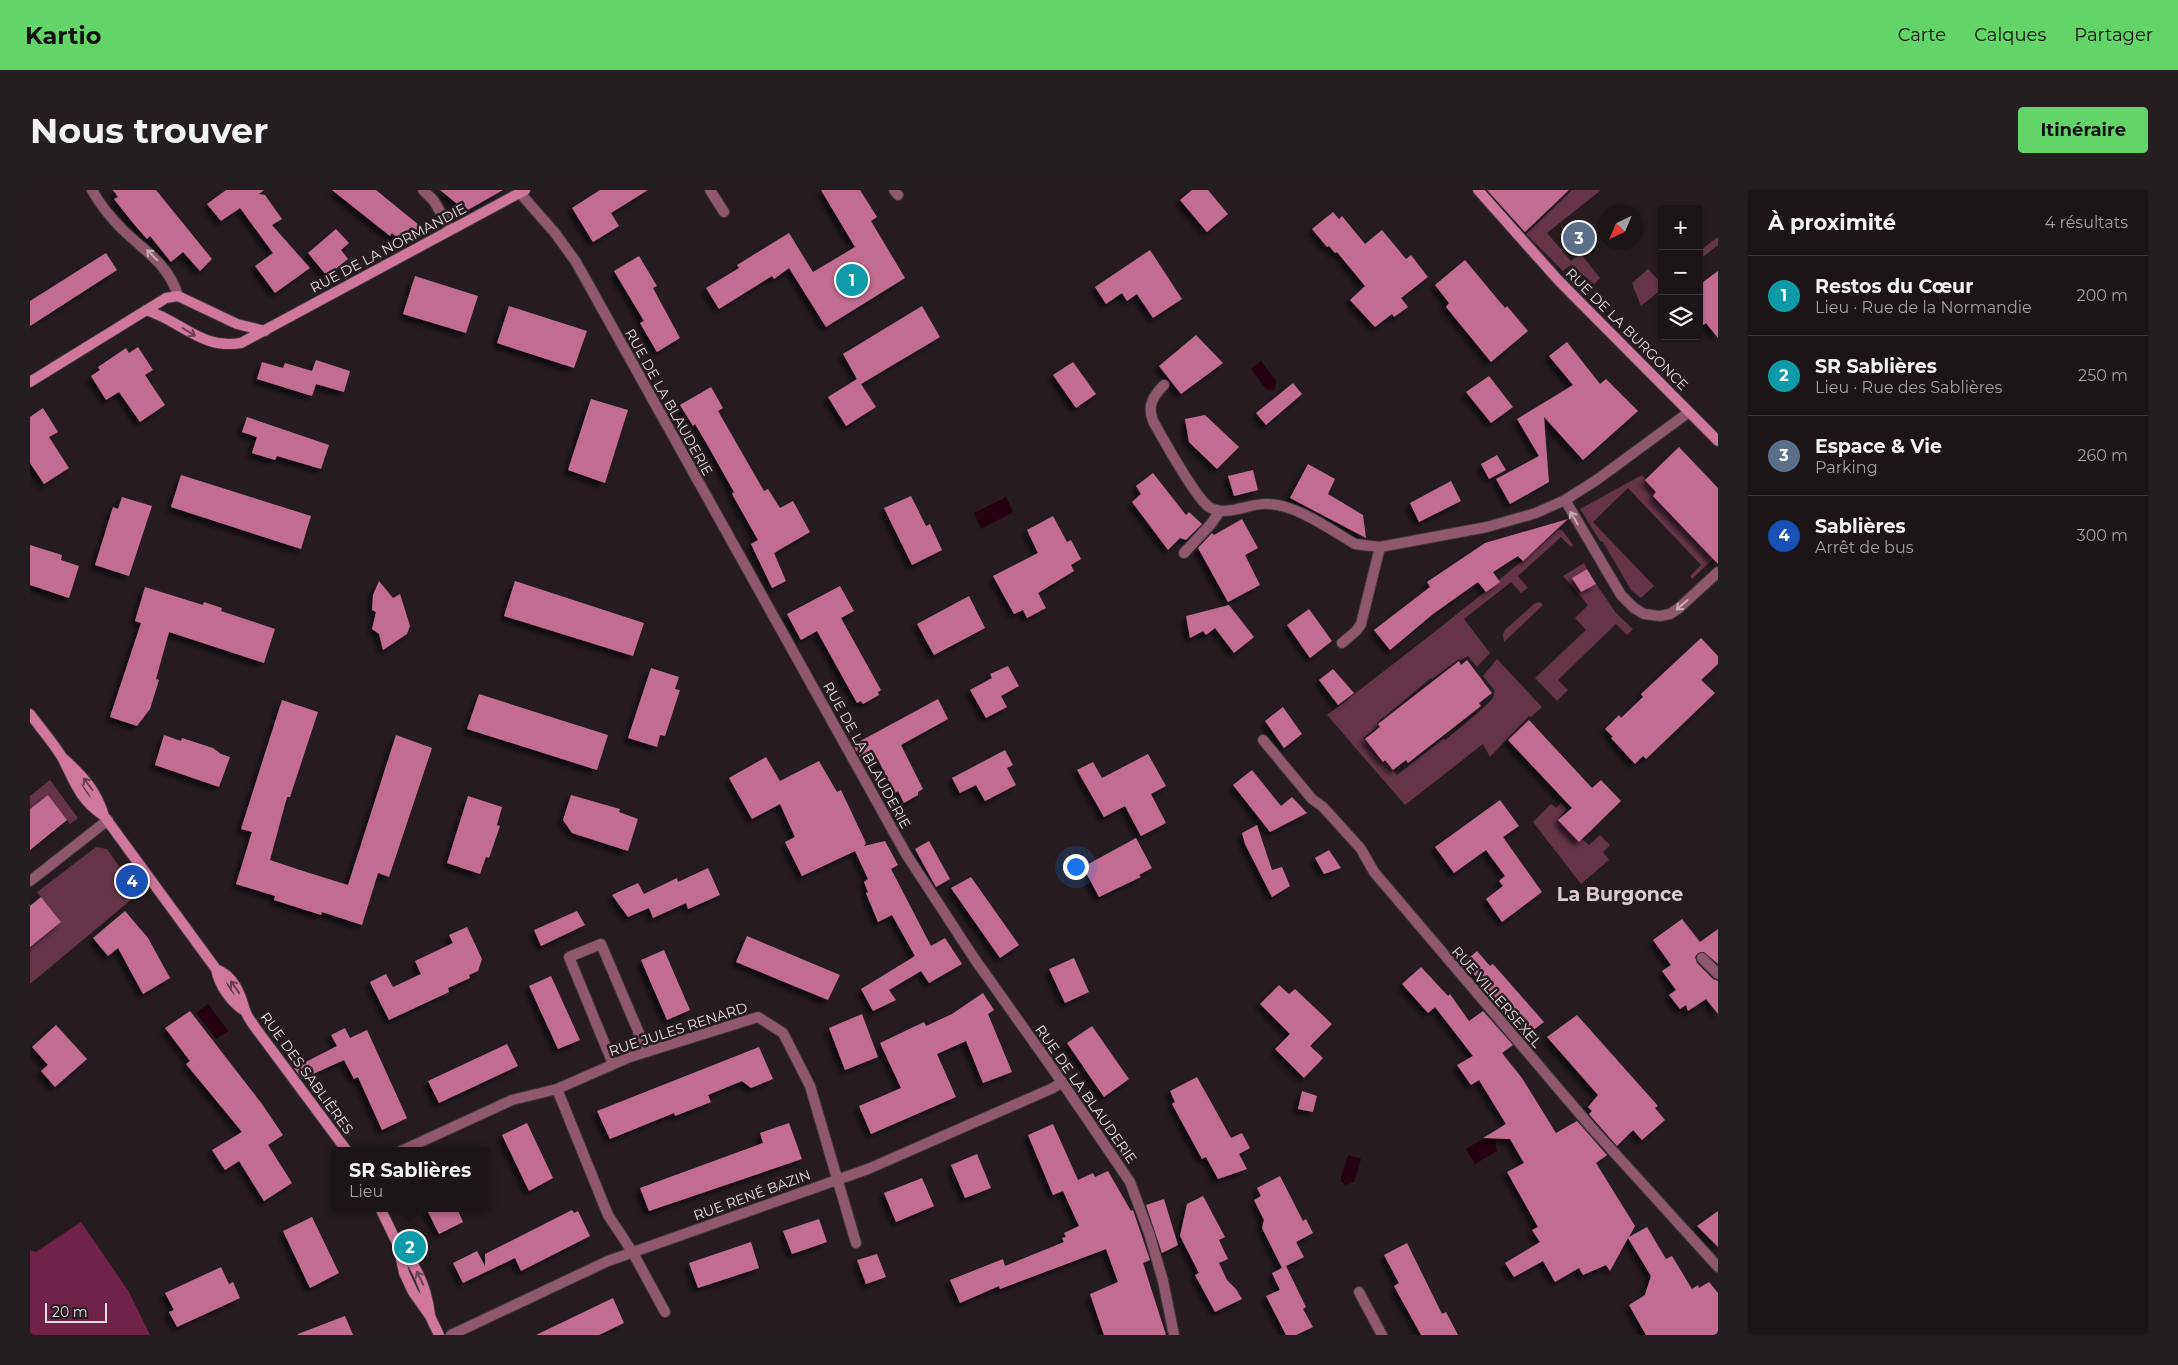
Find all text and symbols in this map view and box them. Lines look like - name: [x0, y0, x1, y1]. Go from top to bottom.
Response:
- text: Kartio: [25, 21, 101, 50]
- text: Carte: [1898, 24, 1946, 46]
- text: Calques: [1974, 24, 2046, 46]
- text: Partager: [2074, 24, 2153, 46]
- button: Itinéraire: [2018, 107, 2148, 153]
- text: Nous trouver: [30, 109, 268, 152]
- street label: RUE DE LA NORMANDIE: [307, 199, 469, 297]
- north arrow: [1598, 205, 1643, 250]
- map controls: [1658, 205, 1703, 340]
- button: +: [1658, 205, 1703, 250]
- text: À proximité: [1768, 210, 1896, 235]
- text: 4 résultats: [2045, 213, 2128, 232]
- pin: 3: [1563, 219, 1595, 257]
- one-way arrow: [146, 249, 158, 262]
- button: −: [1658, 250, 1703, 295]
- pin: 1: [836, 261, 868, 299]
- street label: RUE DE LA BURGONCE: [1562, 264, 1692, 394]
- text: Restos du Cœur: [1815, 275, 1973, 298]
- text: 1: [1781, 286, 1787, 305]
- text: 200 m: [2077, 286, 2128, 305]
- button: layers: [1658, 295, 1703, 340]
- text: Lieu · Rue de la Normandie: [1815, 298, 2032, 317]
- street label: RUE DE LA BLAUDERIE: [621, 325, 717, 479]
- one-way arrow: [182, 327, 196, 337]
- text: SR Sablières: [1815, 355, 1937, 378]
- text: 2: [1779, 366, 1789, 385]
- text: 250 m: [2078, 366, 2128, 385]
- text: Lieu · Rue des Sablières: [1815, 378, 2002, 397]
- text: Espace & Vie: [1815, 435, 1942, 458]
- text: 3: [1779, 446, 1789, 465]
- text: 260 m: [2077, 446, 2128, 465]
- text: Parking: [1815, 458, 1878, 477]
- one-way arrow: [1569, 511, 1579, 525]
- text: Sablières: [1815, 515, 1906, 538]
- text: 4: [1778, 526, 1790, 545]
- text: 300 m: [2077, 526, 2128, 545]
- text: Arrêt de bus: [1815, 538, 1913, 557]
- one-way arrow: [1676, 599, 1689, 610]
- street label: RUE DE LA BLAUDERIE: [819, 678, 915, 832]
- one-way arrow: [83, 777, 93, 791]
- your location: [1063, 854, 1089, 880]
- pin: 4: [116, 862, 148, 900]
- district label: La Burgonce: [1557, 883, 1683, 906]
- street label: RUE VILLERSEXEL: [1448, 943, 1546, 1052]
- one-way arrow: [230, 980, 240, 994]
- street label: RUE JULES RENARD: [606, 998, 750, 1060]
- street label: RUE DES SABLIÈRES: [257, 1008, 357, 1138]
- street label: RUE DE LA BLAUDERIE: [1031, 1021, 1141, 1167]
- popup: [331, 1147, 489, 1212]
- text: SR Sablières: [349, 1159, 471, 1182]
- street label: RUE RENÉ BAZIN: [691, 1165, 813, 1225]
- text: Lieu: [349, 1182, 383, 1201]
- pin: 2: [394, 1228, 426, 1266]
- one-way arrow: [415, 1270, 425, 1285]
- scale bar: [45, 1300, 108, 1323]
- text: 20 m: [52, 1303, 88, 1321]

